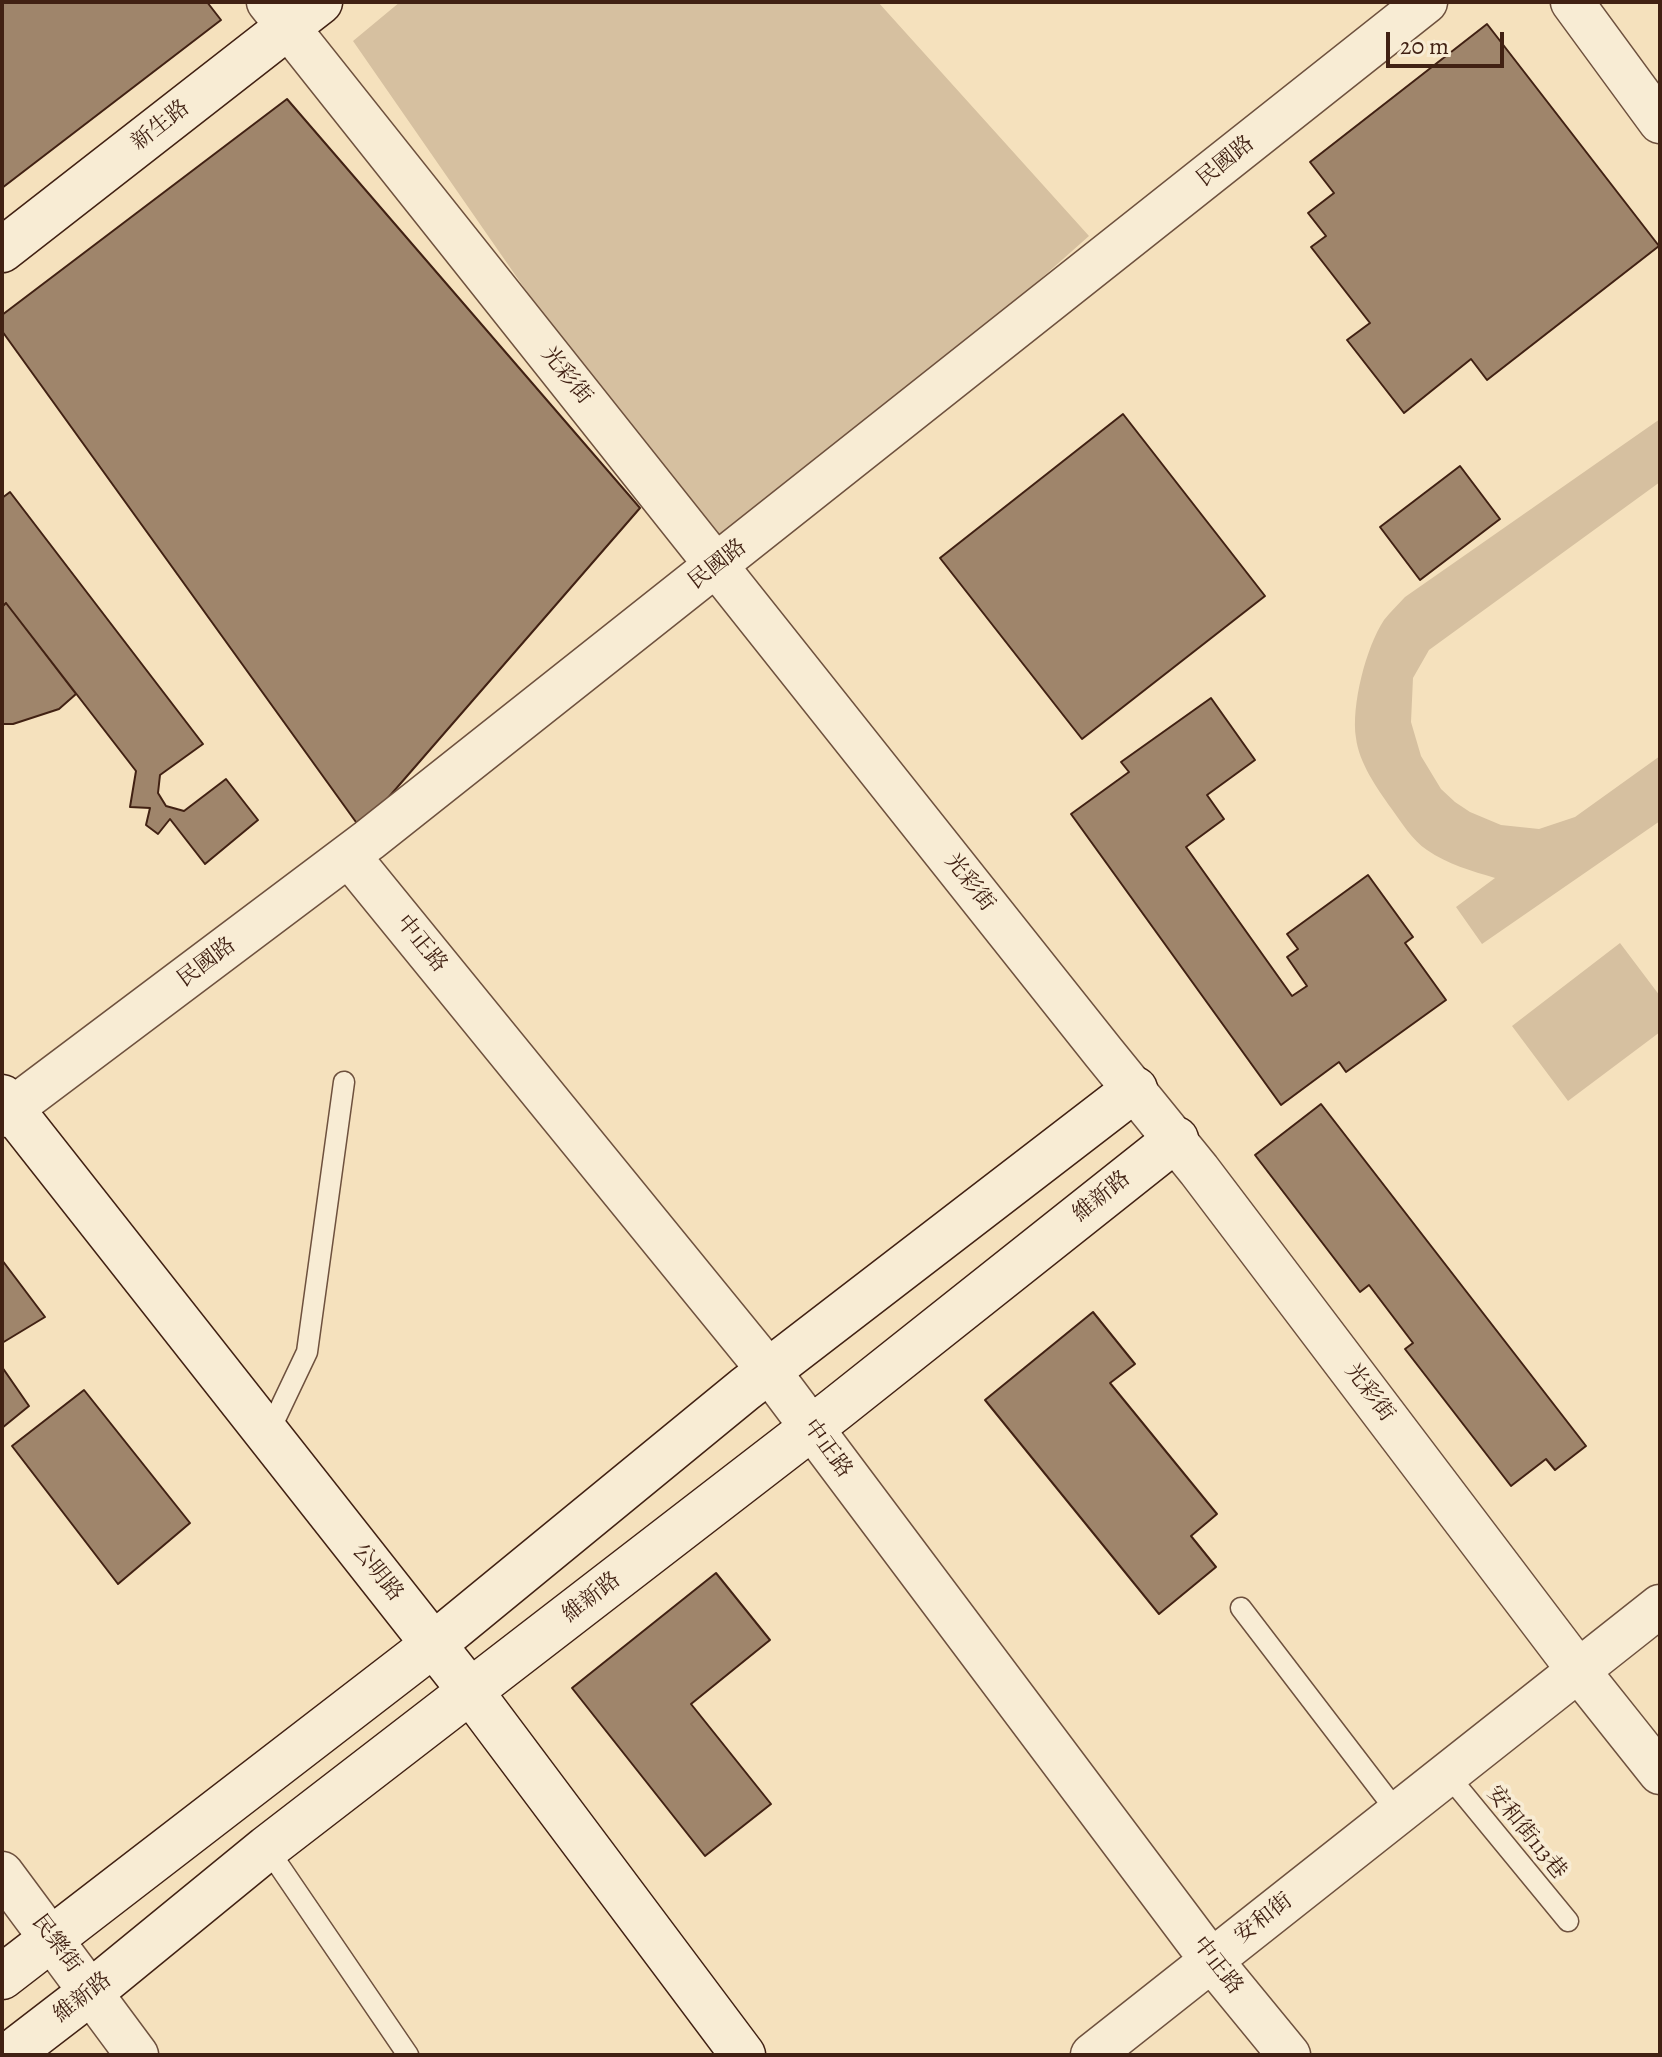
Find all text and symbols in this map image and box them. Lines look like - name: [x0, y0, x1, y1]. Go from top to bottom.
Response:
- scale bar: [1390, 16, 1508, 66]
- text: 20 m: [1400, 30, 1449, 62]
- street label: 新生路: [127, 95, 195, 157]
- street label: 民國路: [1192, 131, 1260, 193]
- street label: 光彩街: [535, 342, 597, 410]
- street label: 民國路: [684, 534, 752, 596]
- street label: 光彩街: [938, 849, 1000, 917]
- street label: 中正路: [390, 910, 452, 978]
- street label: 民國路: [173, 933, 241, 993]
- street label: 維新路: [1068, 1166, 1136, 1228]
- street label: 光彩街: [1339, 1359, 1399, 1427]
- street label: 中正路: [797, 1415, 857, 1483]
- street label: 公明路: [346, 1539, 408, 1607]
- street label: 維新路: [558, 1567, 626, 1629]
- street label: 安和街113巷: [1480, 1781, 1572, 1885]
- street label: 安和街: [1230, 1888, 1298, 1950]
- street label: 民樂街: [26, 1910, 86, 1978]
- street label: 中正路: [1186, 1932, 1248, 2000]
- street label: 維新路: [49, 1967, 117, 2029]

